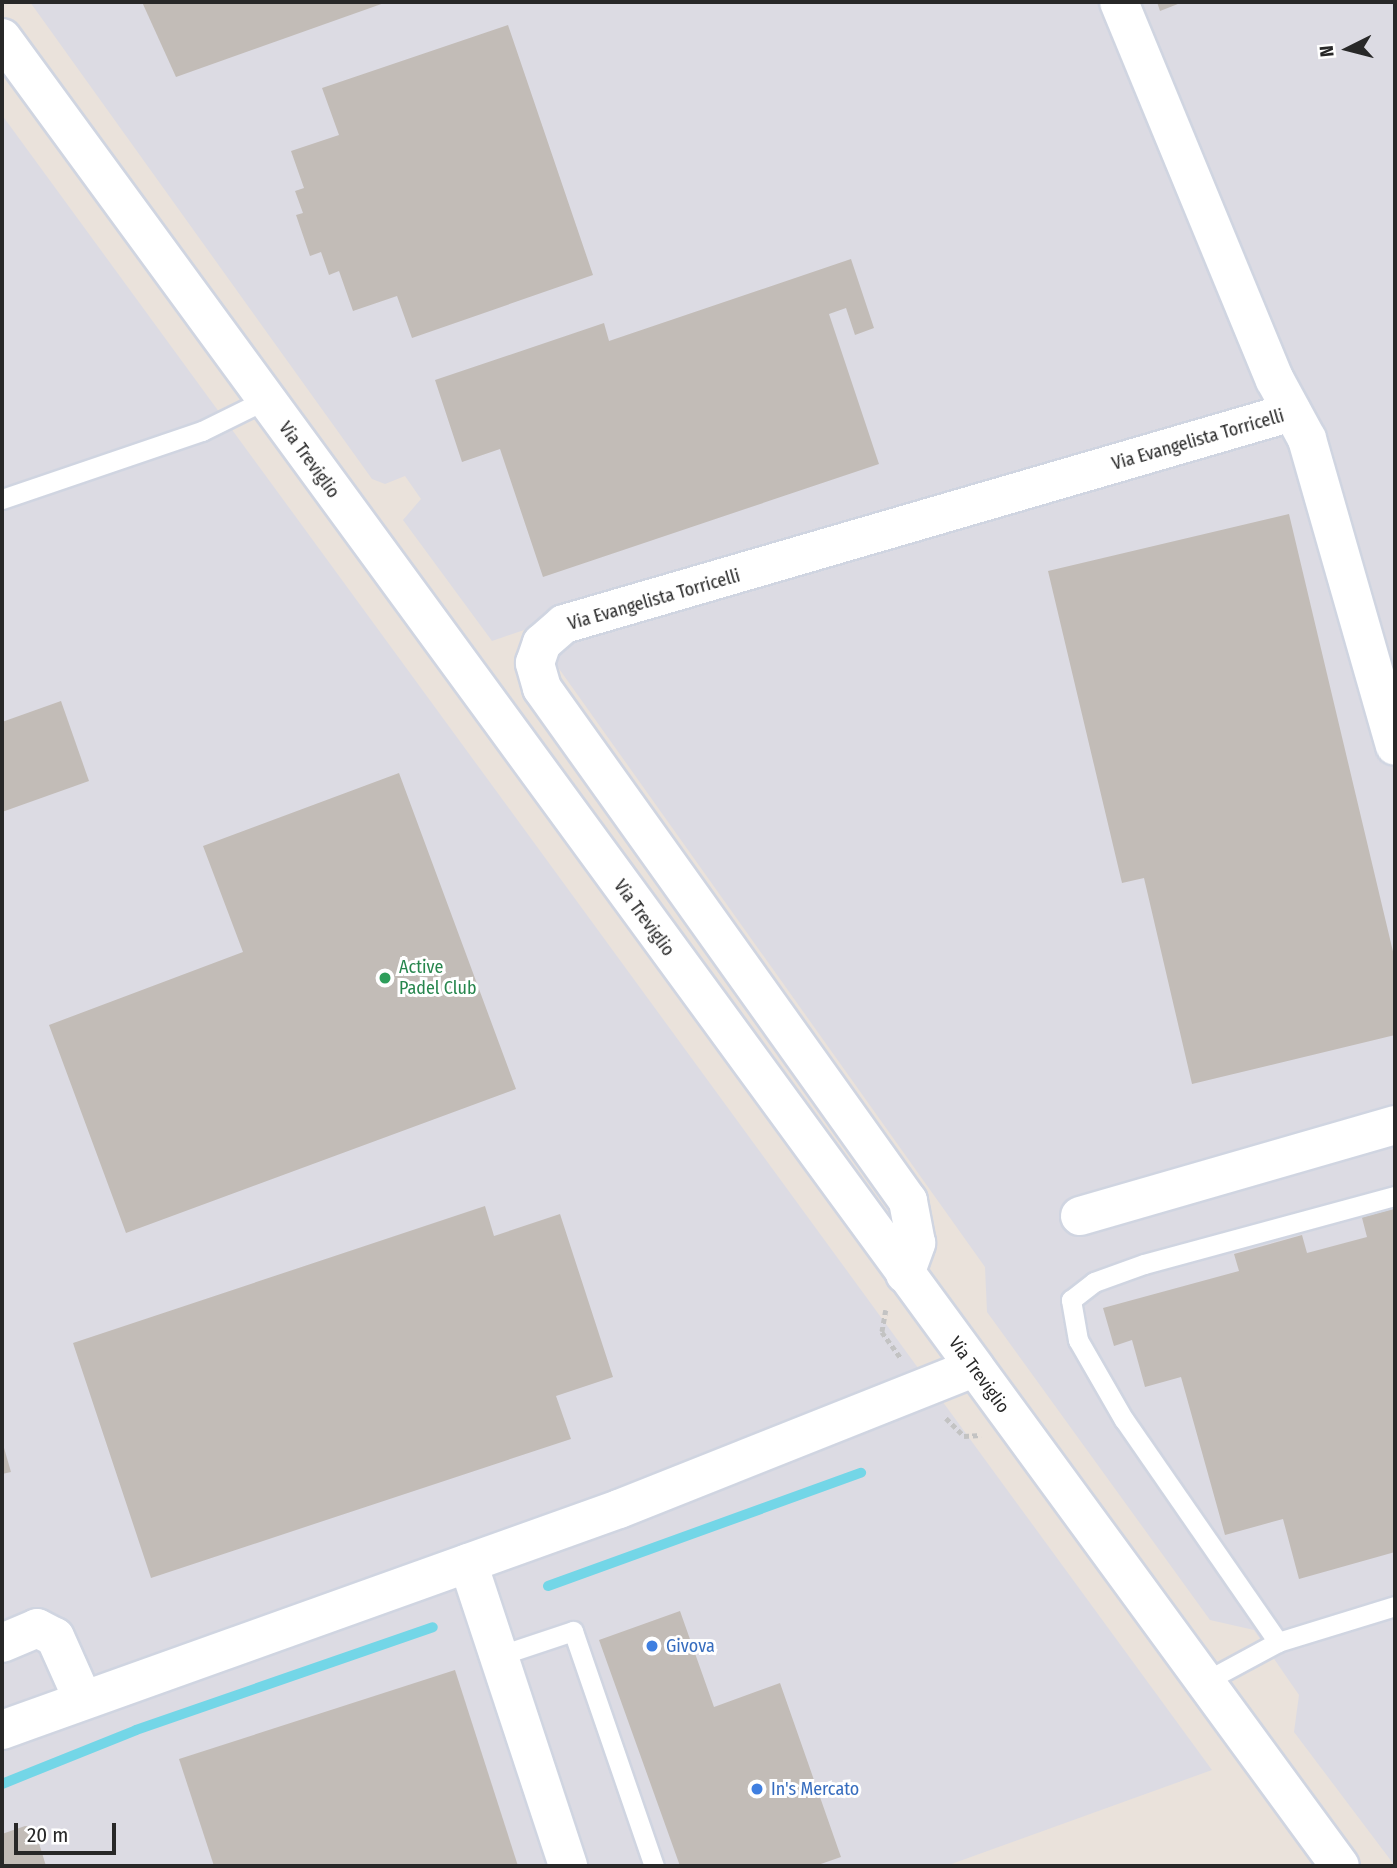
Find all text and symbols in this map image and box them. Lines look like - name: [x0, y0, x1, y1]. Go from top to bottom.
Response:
- north arrow: [1313, 14, 1383, 84]
- text: N: [1315, 44, 1339, 58]
- street label: Via Evangelista Torricelli: [1109, 405, 1287, 475]
- street label: Via Treviglio: [274, 418, 344, 502]
- street label: Via Evangelista Torricelli: [565, 565, 743, 635]
- street label: Via Treviglio: [609, 876, 679, 960]
- place label: Active Padel Club: [399, 957, 477, 1000]
- marker: Active Padel Club: [377, 970, 393, 986]
- street label: Via Treviglio: [944, 1333, 1014, 1417]
- place label: Givova: [666, 1635, 715, 1657]
- marker: Givova: [644, 1638, 660, 1654]
- place label: In's Mercato: [771, 1778, 859, 1800]
- marker: In's Mercato: [749, 1781, 765, 1797]
- scale bar: [18, 1808, 119, 1852]
- text: 20 m: [27, 1822, 68, 1848]

